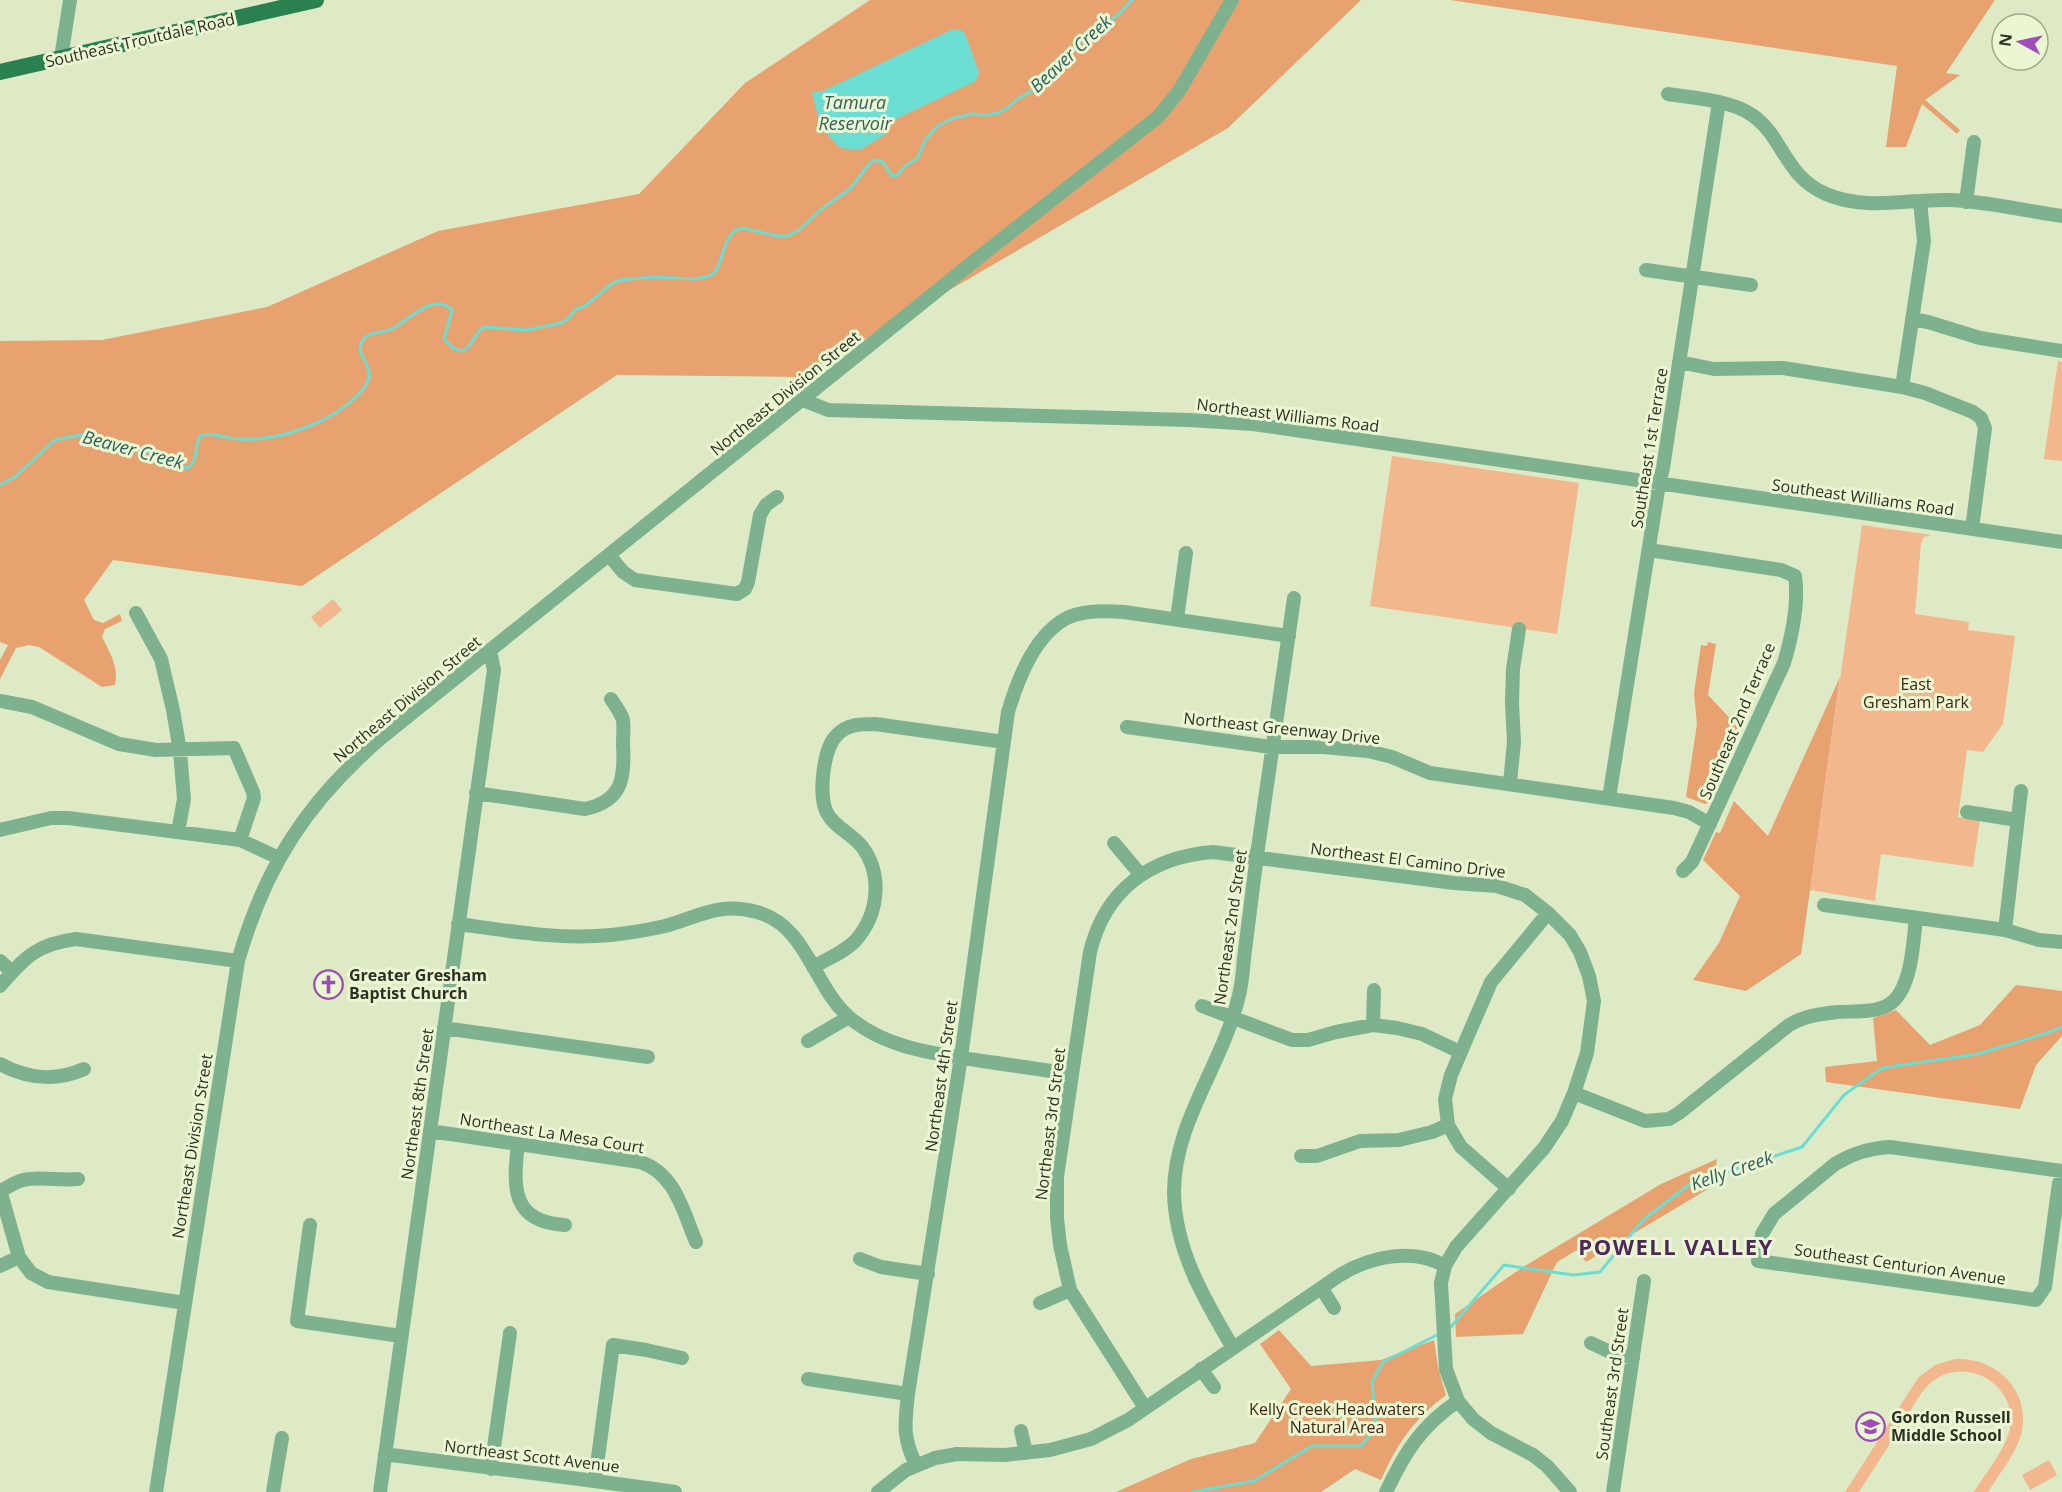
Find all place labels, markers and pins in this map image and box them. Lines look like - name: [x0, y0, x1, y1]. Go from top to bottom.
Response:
- place label: Greater Gresham Baptist Church: [349, 964, 487, 1004]
- church icon: Greater Gresham Baptist Church: [312, 968, 344, 1000]
- place label: Gordon Russell Middle School: [1891, 1406, 2011, 1446]
- school or university icon: Gordon Russell Middle School: [1854, 1410, 1886, 1442]

